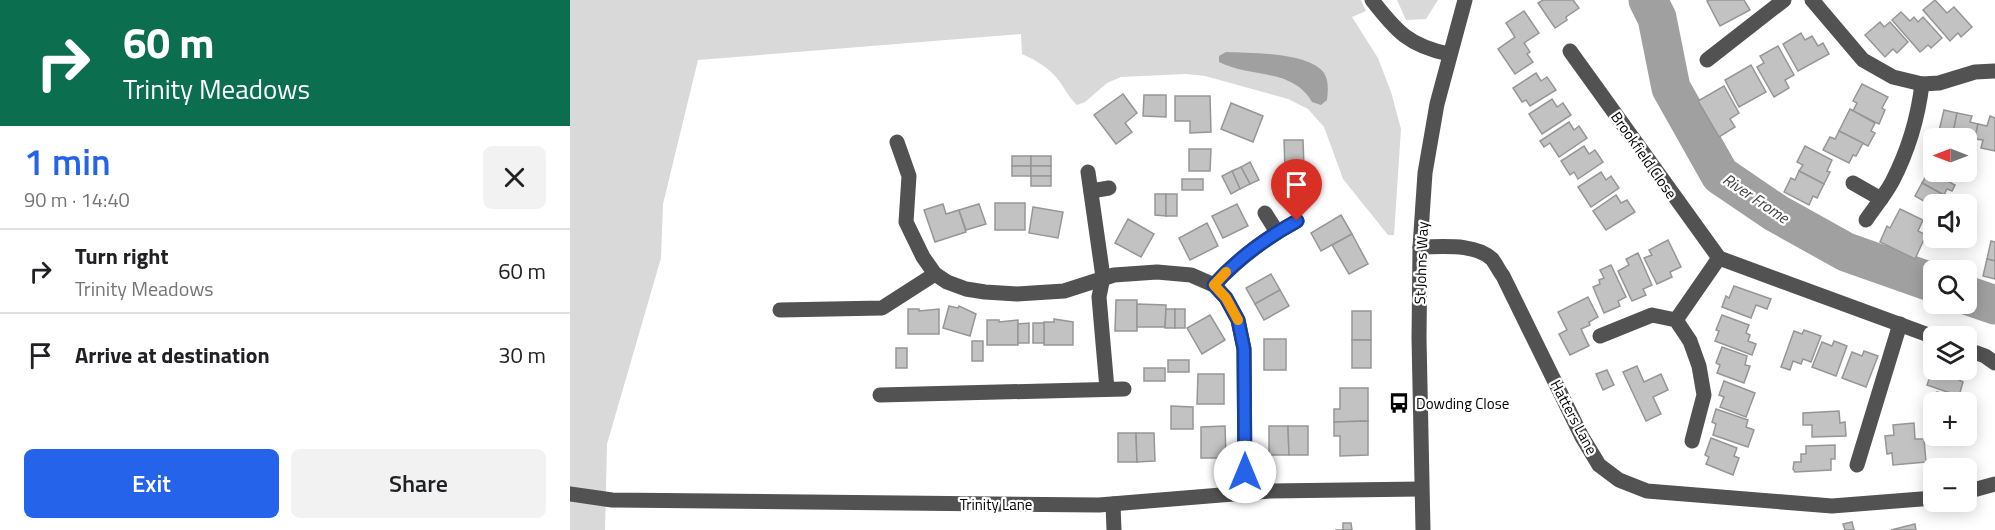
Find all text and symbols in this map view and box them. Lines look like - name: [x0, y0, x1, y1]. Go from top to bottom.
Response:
- text: 60 m: [123, 10, 215, 74]
- icon: right: [24, 24, 102, 102]
- text: Trinity Meadows: [123, 68, 310, 109]
- street label: Brookfield Close: [1605, 107, 1683, 203]
- north arrow: [1923, 128, 1977, 182]
- map controls: [1923, 128, 1977, 512]
- text: 1 min: [24, 134, 111, 189]
- button: close: [483, 146, 546, 209]
- pin: [1271, 159, 1322, 221]
- water label: River Frome: [1718, 167, 1795, 230]
- icon: arrive: [1280, 168, 1313, 201]
- text: 90 m · 14:40: [24, 184, 130, 215]
- button: sound: [1923, 194, 1977, 248]
- street label: St Johns Way: [1408, 221, 1434, 305]
- text: Turn right: [75, 239, 169, 273]
- text: 60 m: [498, 254, 546, 288]
- icon: right: [24, 255, 57, 288]
- button: search: [1923, 260, 1977, 314]
- text: Trinity Meadows: [75, 273, 214, 304]
- button: layers: [1923, 326, 1977, 380]
- text: Arrive at destination: [75, 338, 270, 372]
- text: 30 m: [498, 338, 546, 372]
- icon: arrive: [24, 339, 57, 372]
- street label: Hatters Lane: [1545, 376, 1603, 458]
- bus stop icon: Dowding Close: [1387, 391, 1411, 415]
- place label: Dowding Close: [1416, 392, 1509, 415]
- button: +: [1923, 392, 1977, 446]
- position arrow: [1213, 440, 1277, 504]
- button: Exit: [24, 449, 279, 518]
- button: Share: [291, 449, 546, 518]
- button: −: [1923, 458, 1977, 512]
- street label: Trinity Lane: [960, 493, 1032, 516]

